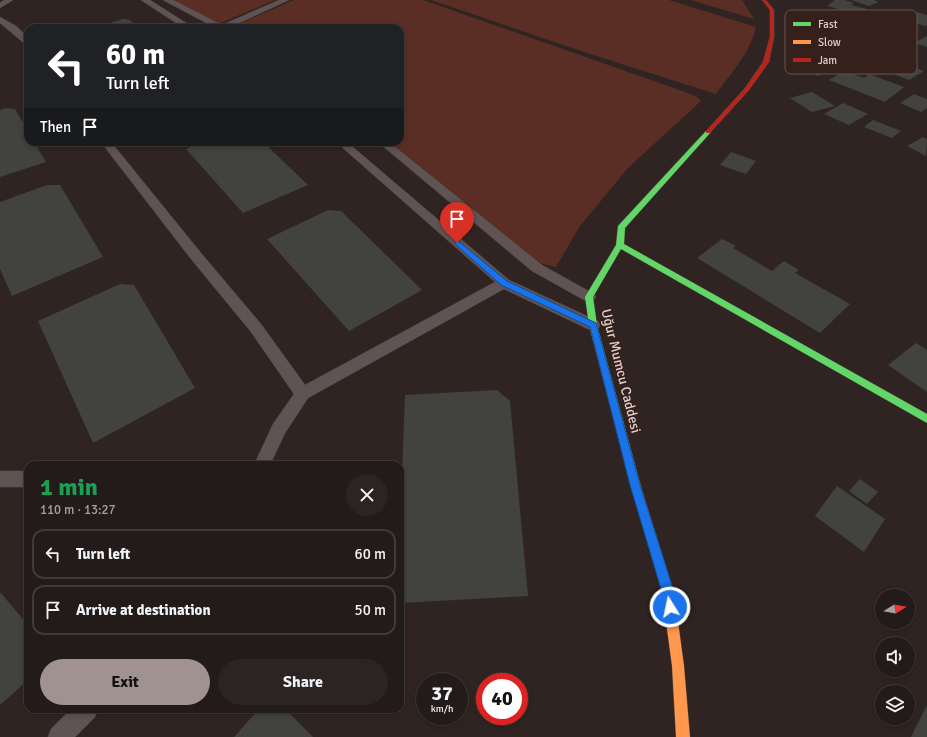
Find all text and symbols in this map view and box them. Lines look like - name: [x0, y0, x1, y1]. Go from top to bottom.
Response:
- legend: [785, 10, 917, 74]
- text: Fast: [818, 18, 838, 31]
- text: Slow: [818, 36, 841, 49]
- text: 60 m: [106, 38, 165, 72]
- icon: left: [40, 40, 92, 92]
- text: Jam: [818, 54, 837, 67]
- text: Turn left: [106, 72, 169, 94]
- icon: arrive: [79, 116, 101, 138]
- text: Then: [40, 118, 71, 136]
- pin: [440, 202, 474, 243]
- icon: arrive: [446, 208, 468, 230]
- street label: Uğur Mumcu Caddesi: [597, 307, 645, 435]
- text: 1 min: [40, 472, 98, 502]
- button: close: [346, 474, 388, 516]
- text: 110 m · 13:27: [40, 502, 116, 518]
- icon: left: [42, 543, 64, 565]
- text: Turn left: [76, 545, 130, 563]
- text: 60 m: [355, 545, 386, 563]
- position arrow: [649, 586, 691, 628]
- north arrow: [875, 589, 915, 629]
- map controls: [875, 589, 915, 725]
- icon: arrive: [42, 599, 64, 621]
- text: Arrive at destination: [76, 601, 211, 619]
- text: 50 m: [355, 601, 386, 619]
- button: sound: [875, 637, 915, 677]
- button: Exit: [40, 659, 210, 705]
- button: Share: [218, 659, 388, 705]
- speed limit sign: 40: [476, 673, 528, 725]
- text: 37: [431, 681, 453, 706]
- button: layers: [875, 685, 915, 725]
- text: km/h: [431, 703, 453, 715]

